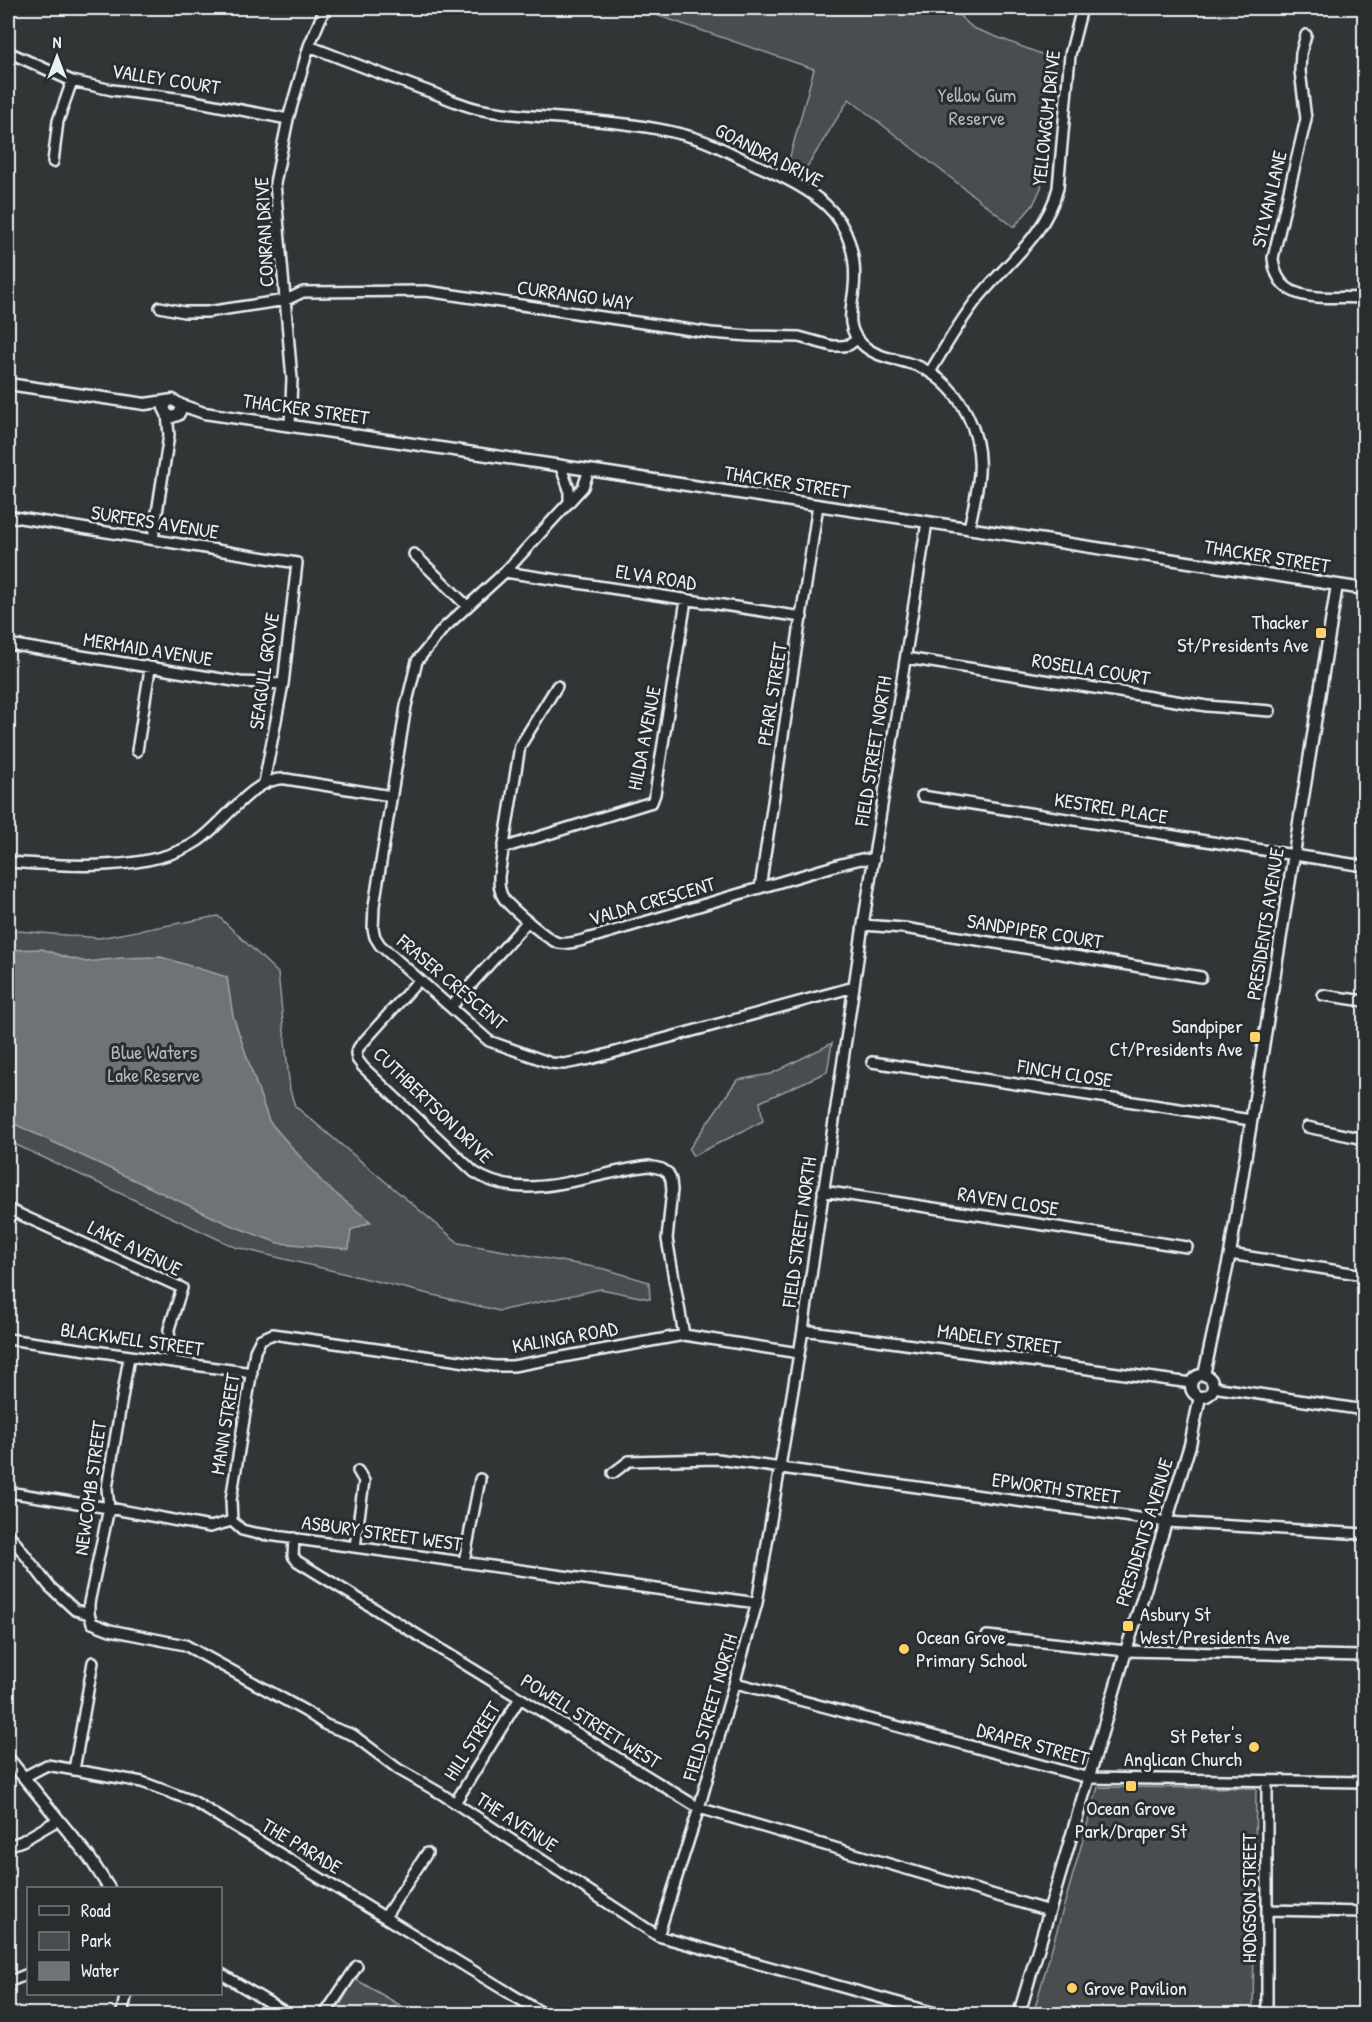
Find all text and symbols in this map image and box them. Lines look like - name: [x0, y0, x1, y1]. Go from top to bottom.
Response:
- north arrow: [27, 27, 87, 87]
- text: N: [53, 31, 62, 53]
- street label: YELLOWGUM DRIVE: [1025, 49, 1066, 187]
- street label: VALLEY COURT: [110, 57, 223, 101]
- park label: Yellow Gum Reserve: [938, 81, 1016, 131]
- street label: GOANDRA DRIVE: [711, 116, 828, 193]
- street label: SYLVAN LANE: [1244, 148, 1293, 250]
- street label: CONRAN DRIVE: [247, 176, 280, 288]
- street label: CURRANGO WAY: [515, 273, 635, 316]
- street label: THACKER STREET: [241, 386, 371, 431]
- street label: THACKER STREET: [722, 458, 853, 505]
- street label: SURFERS AVENUE: [89, 498, 221, 545]
- street label: THACKER STREET: [1202, 532, 1333, 579]
- street label: ELVA ROAD: [614, 557, 699, 596]
- place label: Thacker St/Presidents Ave: [1177, 608, 1309, 658]
- street label: SEAGULL GROVE: [242, 611, 285, 731]
- street label: MERMAID AVENUE: [81, 625, 215, 672]
- marker: Thacker St/Presidents Ave: [1314, 626, 1328, 640]
- street label: PEARL STREET: [750, 640, 793, 747]
- street label: ROSELLA COURT: [1030, 646, 1153, 691]
- street label: FIELD STREET NORTH: [847, 674, 898, 829]
- street label: HILDA AVENUE: [620, 683, 667, 792]
- street label: KESTREL PLACE: [1052, 785, 1170, 830]
- street label: PRESIDENTS AVENUE: [1239, 846, 1290, 1002]
- street label: VALDA CRESCENT: [586, 869, 719, 931]
- street label: SANDPIPER COURT: [965, 906, 1106, 955]
- street label: FRASER CRESCENT: [391, 927, 514, 1036]
- place label: Sandpiper Ct/Presidents Ave: [1110, 1012, 1243, 1062]
- marker: Sandpiper Ct/Presidents Ave: [1248, 1030, 1262, 1044]
- park label: Blue Waters Lake Reserve: [108, 1038, 200, 1088]
- street label: CUTHBERTSON DRIVE: [368, 1040, 499, 1169]
- street label: FINCH CLOSE: [1015, 1052, 1114, 1093]
- street label: FIELD STREET NORTH: [774, 1155, 822, 1310]
- street label: RAVEN CLOSE: [956, 1179, 1061, 1222]
- street label: LAKE AVENUE: [84, 1213, 187, 1282]
- street label: KALINGA ROAD: [510, 1314, 620, 1359]
- street label: BLACKWELL STREET: [59, 1315, 206, 1362]
- street label: MADELEY STREET: [936, 1316, 1063, 1361]
- street label: MANN STREET: [203, 1371, 246, 1477]
- street label: NEWCOMB STREET: [67, 1418, 112, 1557]
- street label: PRESIDENTS AVENUE: [1108, 1454, 1179, 1609]
- street label: EPWORTH STREET: [990, 1465, 1122, 1510]
- street label: ASBURY STREET WEST: [300, 1508, 465, 1557]
- place label: Asbury St West/Presidents Ave: [1140, 1600, 1291, 1650]
- marker: Asbury St West/Presidents Ave: [1121, 1619, 1135, 1633]
- place label: Ocean Grove Primary School: [916, 1623, 1027, 1673]
- street label: FIELD STREET NORTH: [675, 1630, 743, 1784]
- marker: Ocean Grove Primary School: [897, 1642, 911, 1656]
- street label: POWELL STREET WEST: [516, 1667, 667, 1775]
- street label: HILL STREET: [437, 1696, 507, 1785]
- street label: DRAPER STREET: [974, 1716, 1093, 1772]
- place label: St Peter's Anglican Church: [1124, 1722, 1242, 1772]
- marker: St Peter's Anglican Church: [1247, 1740, 1261, 1754]
- marker: Ocean Grove Park/Draper St: [1124, 1779, 1138, 1793]
- street label: THE AVENUE: [471, 1785, 564, 1858]
- place label: Ocean Grove Park/Draper St: [1075, 1794, 1188, 1844]
- street label: THE PARADE: [257, 1811, 347, 1880]
- street label: HODGSON STREET: [1235, 1832, 1262, 1963]
- legend: [27, 1887, 222, 1995]
- text: Road: [81, 1898, 111, 1923]
- text: Park: [81, 1928, 112, 1953]
- text: Water: [81, 1958, 119, 1983]
- place label: Grove Pavilion: [1084, 1974, 1187, 2001]
- marker: Grove Pavilion: [1065, 1981, 1079, 1995]

